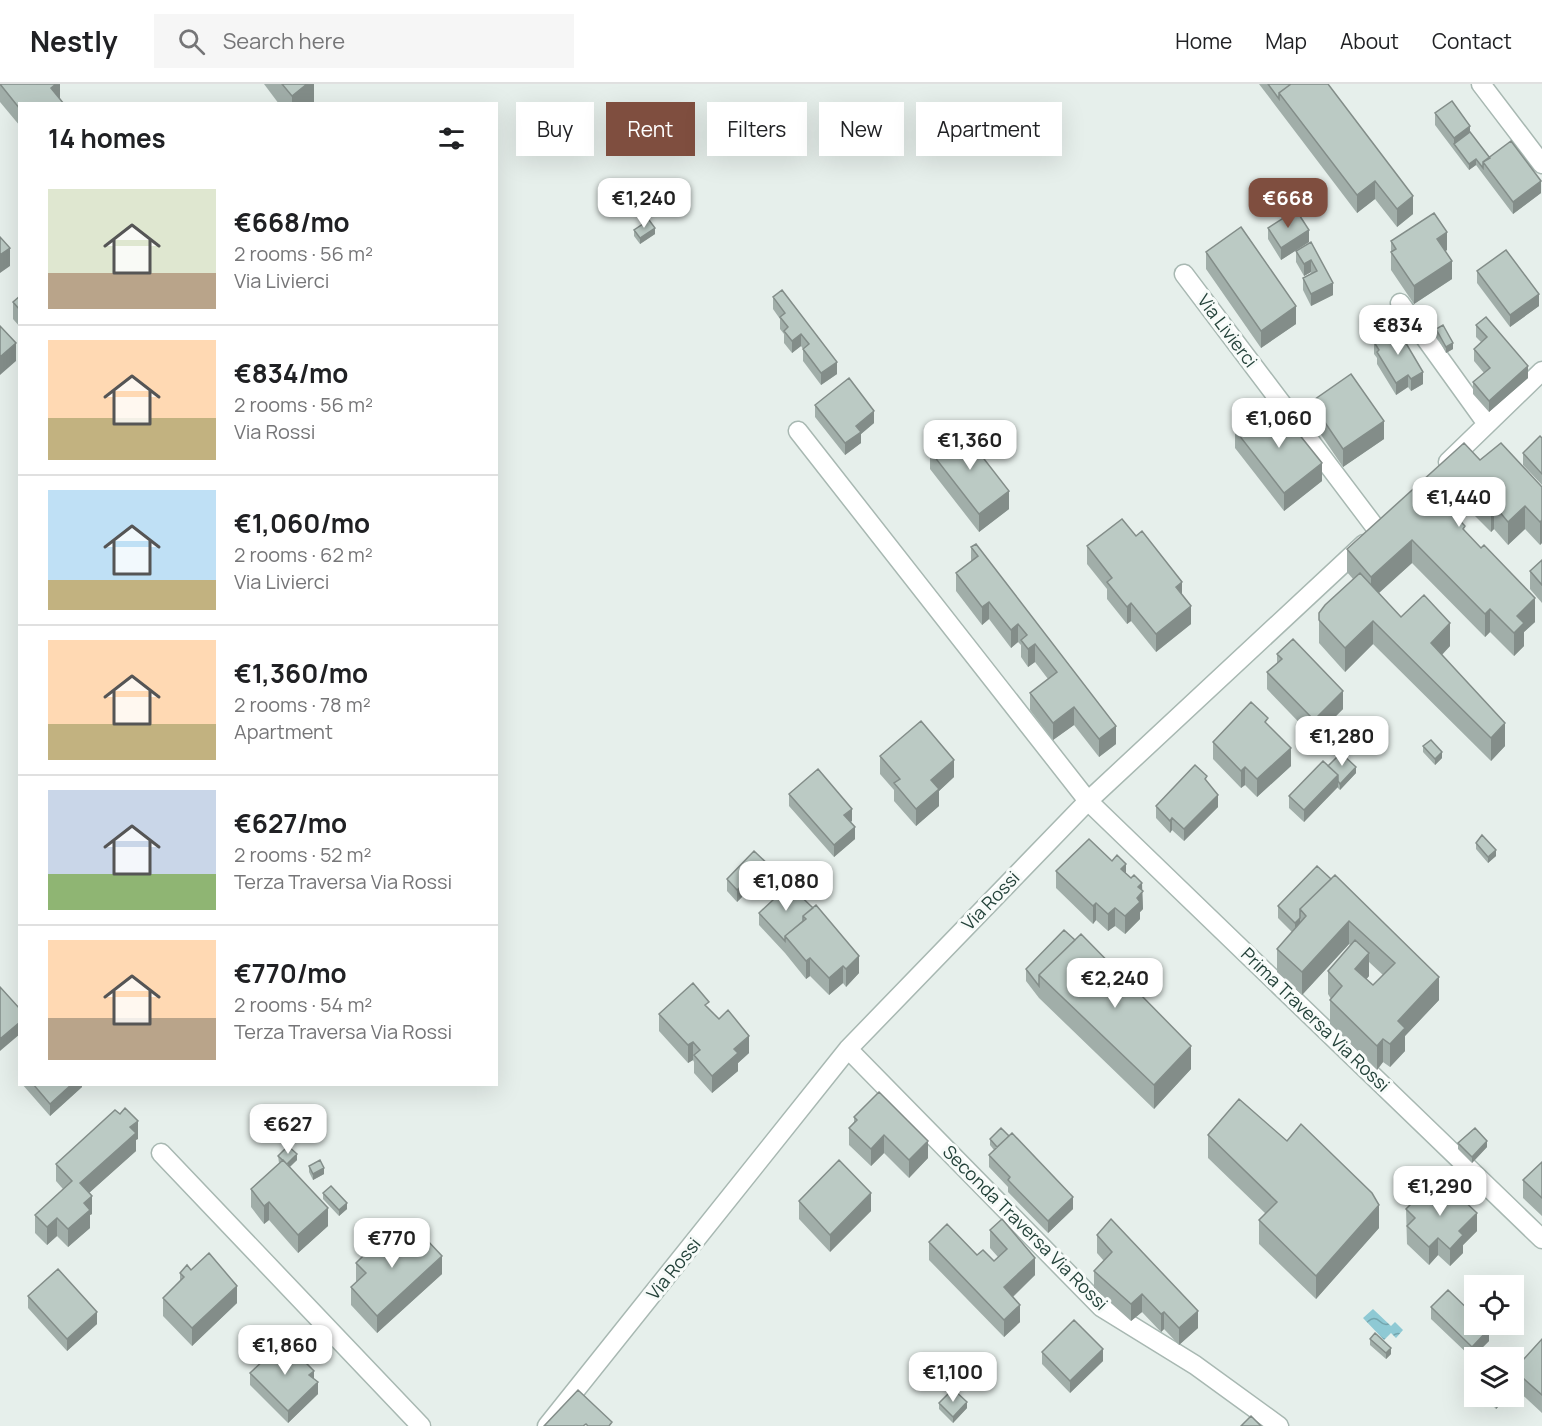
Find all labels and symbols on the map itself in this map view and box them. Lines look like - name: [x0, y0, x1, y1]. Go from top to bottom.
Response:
- pin: €1,240: [595, 178, 693, 229]
- pin: €668: [1252, 178, 1324, 229]
- street label: Via Livierci: [1192, 289, 1263, 372]
- pin: €834: [1362, 305, 1434, 356]
- pin: €1,060: [1230, 398, 1328, 449]
- pin: €1,360: [921, 420, 1019, 471]
- pin: €1,440: [1410, 477, 1508, 528]
- pin: €1,280: [1293, 716, 1391, 767]
- pin: €1,080: [737, 861, 835, 912]
- street label: Via Rossi: [956, 866, 1024, 935]
- street label: Prima Traversa Via Rossi: [1236, 942, 1395, 1097]
- pin: €2,240: [1066, 958, 1164, 1009]
- pin: €627: [252, 1104, 324, 1155]
- street label: Seconda Traversa Via Rossi: [938, 1140, 1113, 1315]
- pin: €1,290: [1391, 1166, 1489, 1217]
- pin: €770: [356, 1218, 428, 1269]
- street label: Via Rossi: [641, 1232, 706, 1304]
- pin: €1,860: [236, 1325, 334, 1376]
- pin: €1,100: [904, 1352, 1002, 1403]

